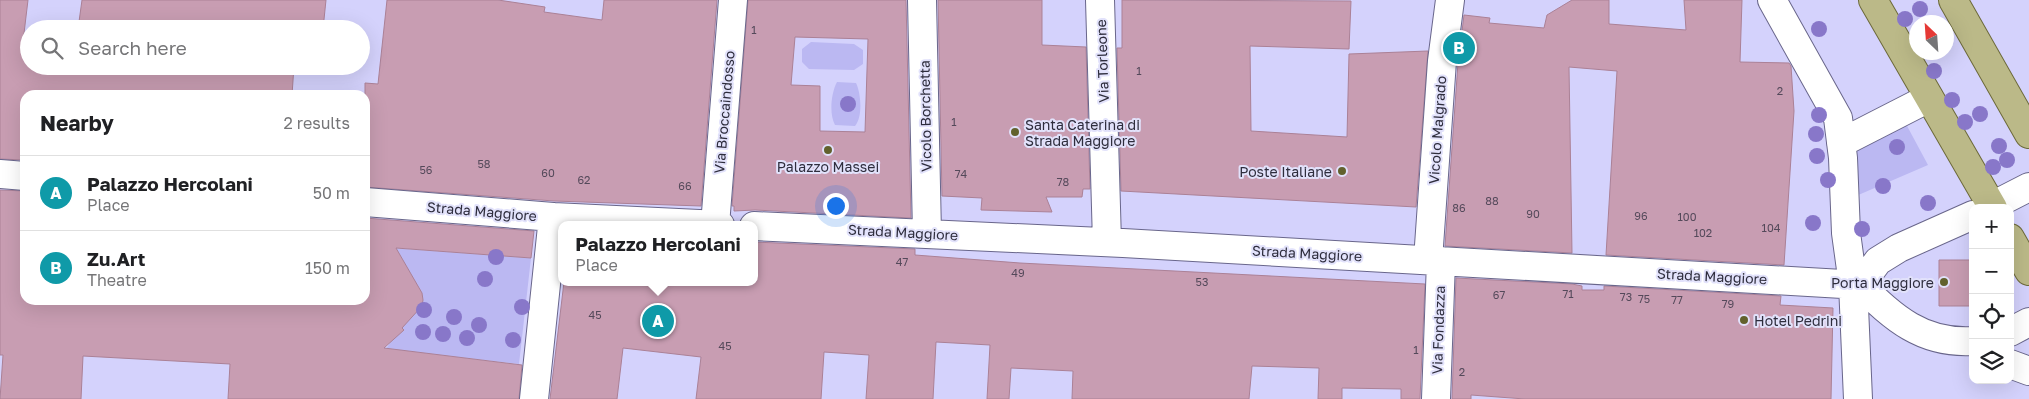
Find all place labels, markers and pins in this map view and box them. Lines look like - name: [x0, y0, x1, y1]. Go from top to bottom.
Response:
- pin: B: [1443, 29, 1475, 67]
- place label: Santa Caterina di Strada Maggiore: [1025, 116, 1140, 149]
- marker: Santa Caterina di Strada Maggiore: [1009, 126, 1021, 138]
- marker: Palazzo Massei: [822, 144, 834, 156]
- place label: Palazzo Massei: [777, 158, 879, 175]
- place label: Poste Italiane: [1239, 163, 1332, 180]
- marker: Poste Italiane: [1336, 165, 1348, 177]
- place label: Porta Maggiore: [1831, 274, 1934, 291]
- marker: Porta Maggiore: [1938, 276, 1950, 288]
- pin: A: [642, 302, 674, 340]
- place label: Hotel Pedrini: [1754, 312, 1842, 329]
- marker: Hotel Pedrini: [1738, 314, 1750, 326]

